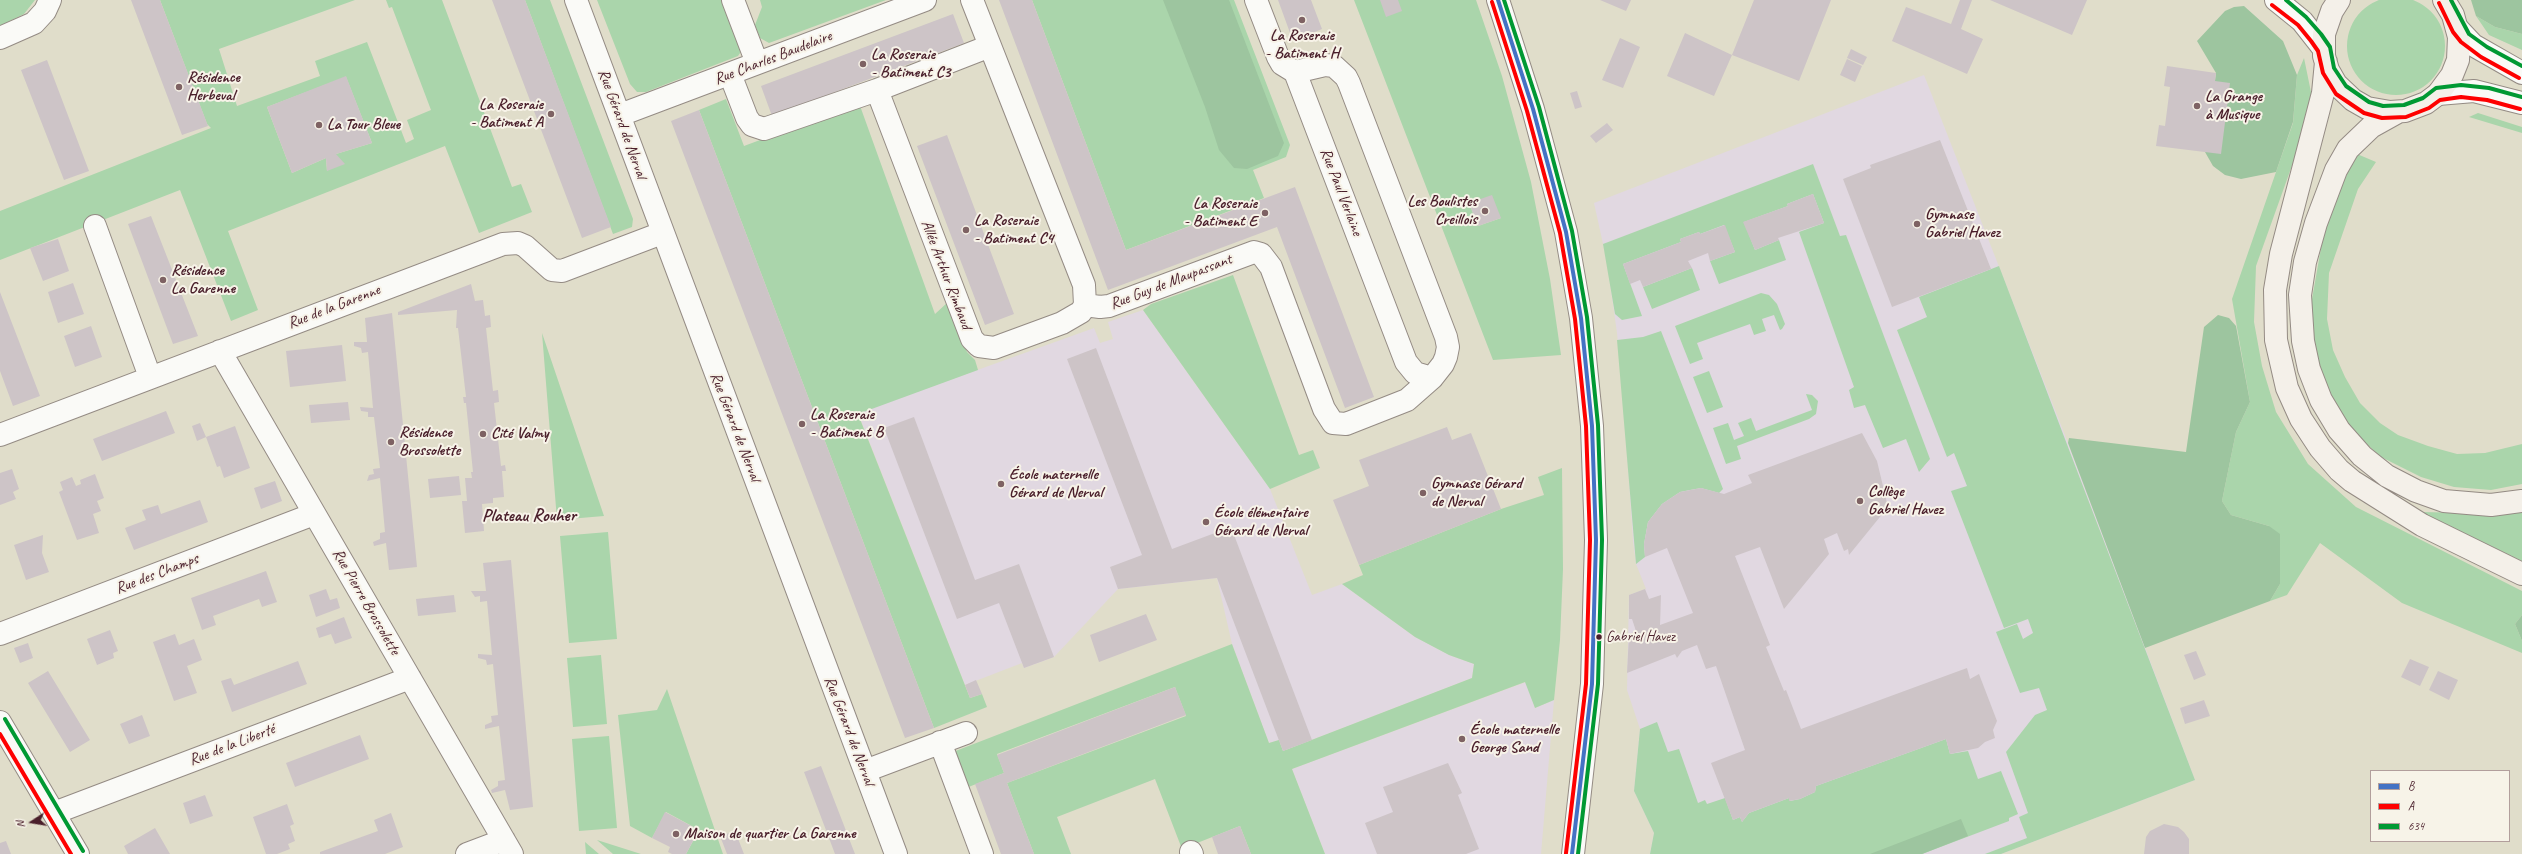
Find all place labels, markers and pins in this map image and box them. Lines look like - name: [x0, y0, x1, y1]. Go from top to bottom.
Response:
- marker: La Roseraie - Batiment H: [1297, 15, 1307, 25]
- place label: La Roseraie - Batiment H: [1265, 26, 1339, 64]
- place label: La Roseraie - Batiment C3: [871, 45, 951, 83]
- marker: La Roseraie - Batiment C3: [858, 59, 868, 69]
- place label: Résidence Herbeval: [187, 68, 240, 106]
- marker: Résidence Herbeval: [174, 82, 184, 92]
- place label: La Grange à Musique: [2205, 87, 2262, 125]
- place label: La Roseraie - Batiment A: [470, 95, 543, 133]
- marker: La Grange à Musique: [2192, 101, 2202, 111]
- marker: La Roseraie - Batiment A: [546, 109, 556, 119]
- place label: La Tour Bleue: [327, 115, 400, 135]
- marker: La Tour Bleue: [314, 120, 324, 130]
- place label: Les Boulistes Creillois: [1407, 192, 1477, 230]
- place label: La Roseraie - Batiment E: [1184, 194, 1257, 232]
- place label: Gymnase Gabriel Havez: [1925, 205, 2000, 243]
- marker: Les Boulistes Creillois: [1480, 206, 1490, 216]
- marker: La Roseraie - Batiment E: [1260, 208, 1270, 218]
- place label: La Roseraie - Batiment C4: [974, 211, 1054, 249]
- marker: Gymnase Gabriel Havez: [1912, 219, 1922, 229]
- marker: La Roseraie - Batiment C4: [961, 225, 971, 235]
- place label: Résidence La Garenne: [171, 261, 235, 299]
- marker: Résidence La Garenne: [158, 275, 168, 285]
- place label: La Roseraie - Batiment B: [810, 405, 883, 443]
- marker: La Roseraie - Batiment B: [797, 419, 807, 429]
- place label: Résidence Brossolette: [399, 423, 460, 461]
- place label: Cité Valmy: [491, 424, 548, 444]
- marker: Cité Valmy: [478, 429, 488, 439]
- marker: Résidence Brossolette: [386, 437, 396, 447]
- place label: École maternelle Gérard de Nerval: [1009, 465, 1103, 503]
- place label: Gymnase Gérard de Nerval: [1431, 474, 1522, 512]
- marker: École maternelle Gérard de Nerval: [996, 479, 1006, 489]
- place label: Collège Gabriel Havez: [1868, 482, 1943, 520]
- marker: Gymnase Gérard de Nerval: [1418, 488, 1428, 498]
- marker: Collège Gabriel Havez: [1855, 496, 1865, 506]
- place label: École élémentaire Gérard de Nerval: [1214, 503, 1308, 541]
- marker: École élémentaire Gérard de Nerval: [1201, 517, 1211, 527]
- place label: Gabriel Havez: [1606, 628, 1675, 646]
- marker: Gabriel Havez: [1594, 632, 1604, 642]
- place label: École maternelle George Sand: [1470, 720, 1559, 758]
- marker: École maternelle George Sand: [1457, 734, 1467, 744]
- place label: Maison de quartier La Garenne: [684, 824, 856, 844]
- marker: Maison de quartier La Garenne: [671, 829, 681, 839]

